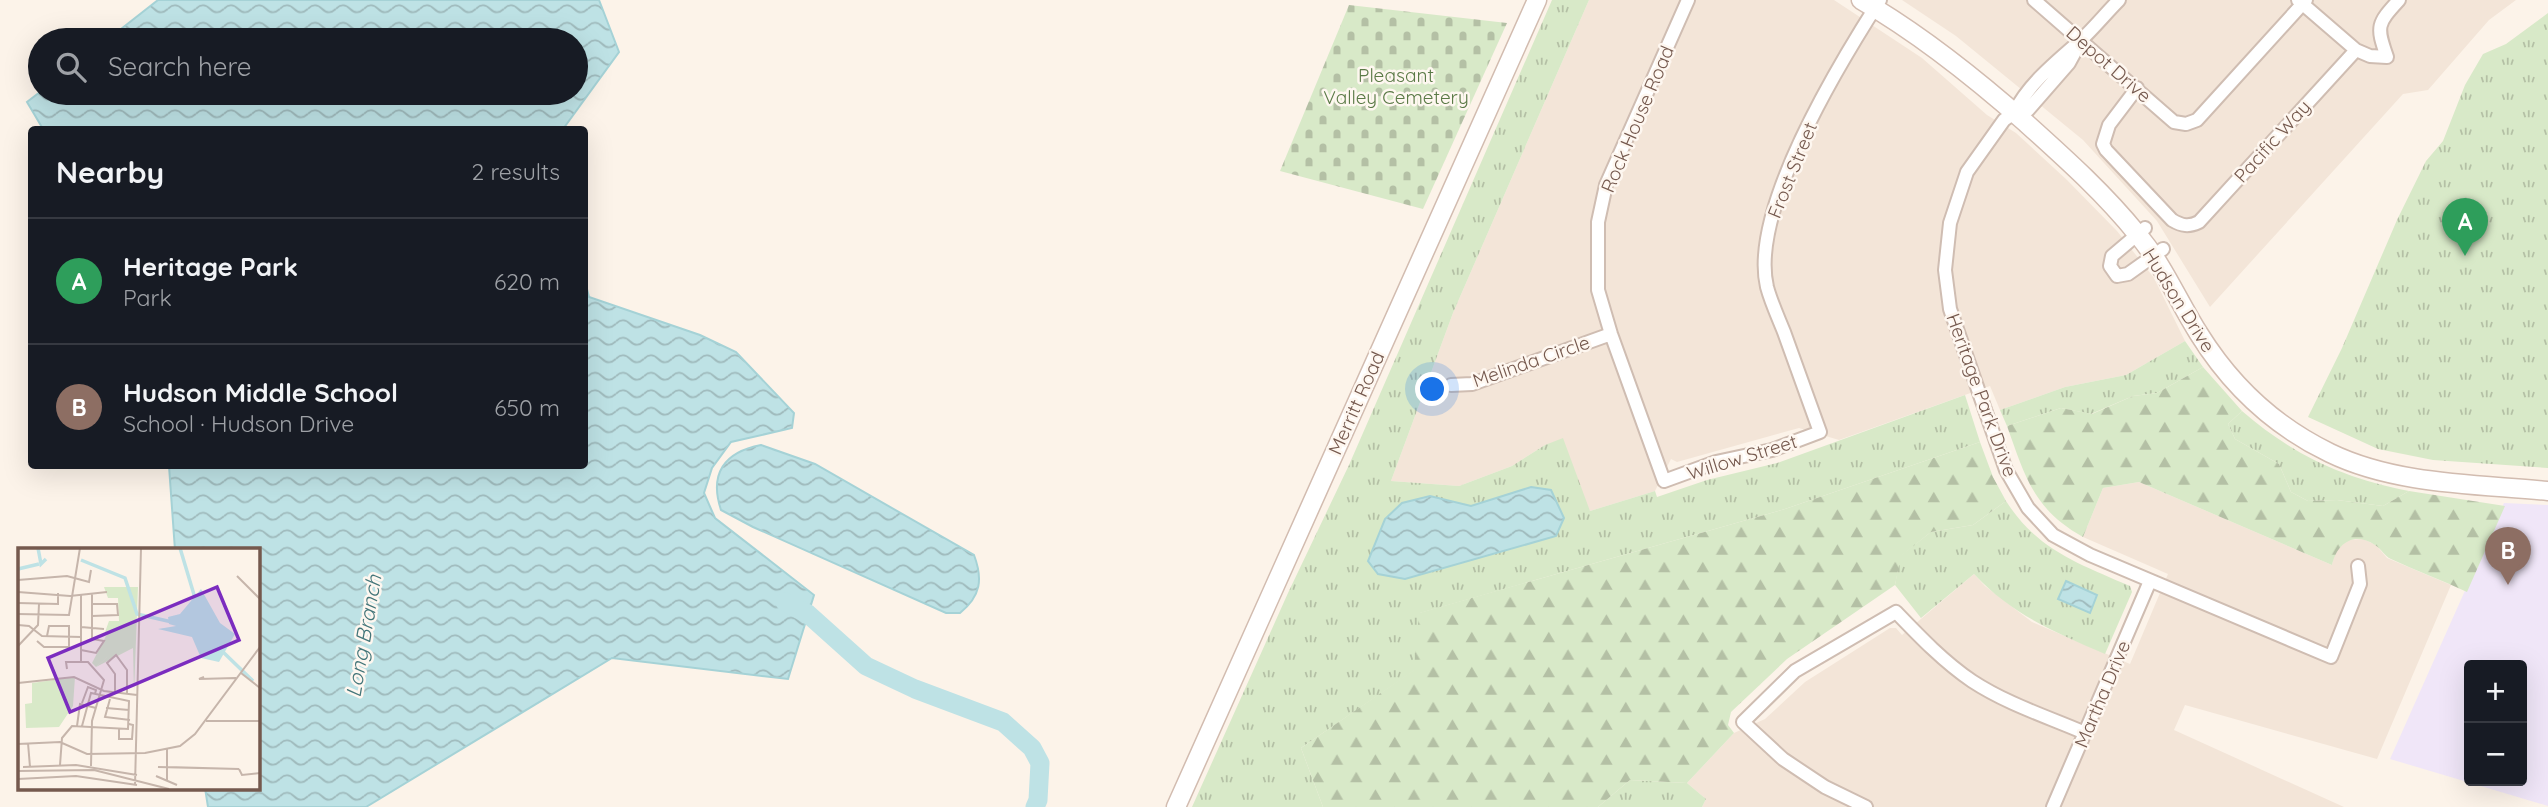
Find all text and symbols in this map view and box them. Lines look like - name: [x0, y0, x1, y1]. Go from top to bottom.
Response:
- street label: Depot Drive: [2062, 21, 2156, 107]
- search box: [28, 28, 588, 105]
- street label: Rock House Road: [1595, 42, 1679, 196]
- icon: search: [52, 48, 90, 86]
- text: Search here: [108, 50, 252, 83]
- park label: Pleasant Valley Cemetery: [1323, 63, 1469, 109]
- street label: Pacific Way: [2229, 95, 2315, 187]
- street label: Frost Street: [1762, 118, 1822, 222]
- text: Nearby: [56, 153, 164, 191]
- text: 2 results: [471, 157, 560, 186]
- pin: A: [2442, 198, 2488, 256]
- street label: Hudson Drive: [2137, 243, 2221, 357]
- text: Heritage Park: [123, 250, 298, 283]
- text: A: [72, 267, 86, 296]
- text: 620 m: [494, 267, 560, 296]
- text: Park: [123, 283, 172, 312]
- street label: Heritage Park Drive: [1941, 310, 2023, 480]
- street label: Melinda Circle: [1469, 330, 1593, 392]
- street label: Merritt Road: [1323, 348, 1389, 458]
- your location: [1415, 372, 1449, 406]
- text: Hudson Middle School: [123, 376, 398, 409]
- text: B: [71, 393, 87, 422]
- text: 650 m: [494, 393, 560, 422]
- text: School · Hudson Drive: [123, 409, 354, 438]
- street label: Willow Street: [1684, 429, 1800, 485]
- pin: B: [2485, 527, 2531, 585]
- inset map: [18, 548, 259, 790]
- water label: Long Branch: [339, 571, 387, 699]
- street label: Martha Drive: [2069, 637, 2135, 751]
- map controls: [2464, 660, 2527, 786]
- button: +: [2464, 660, 2527, 723]
- button: −: [2464, 723, 2527, 786]

